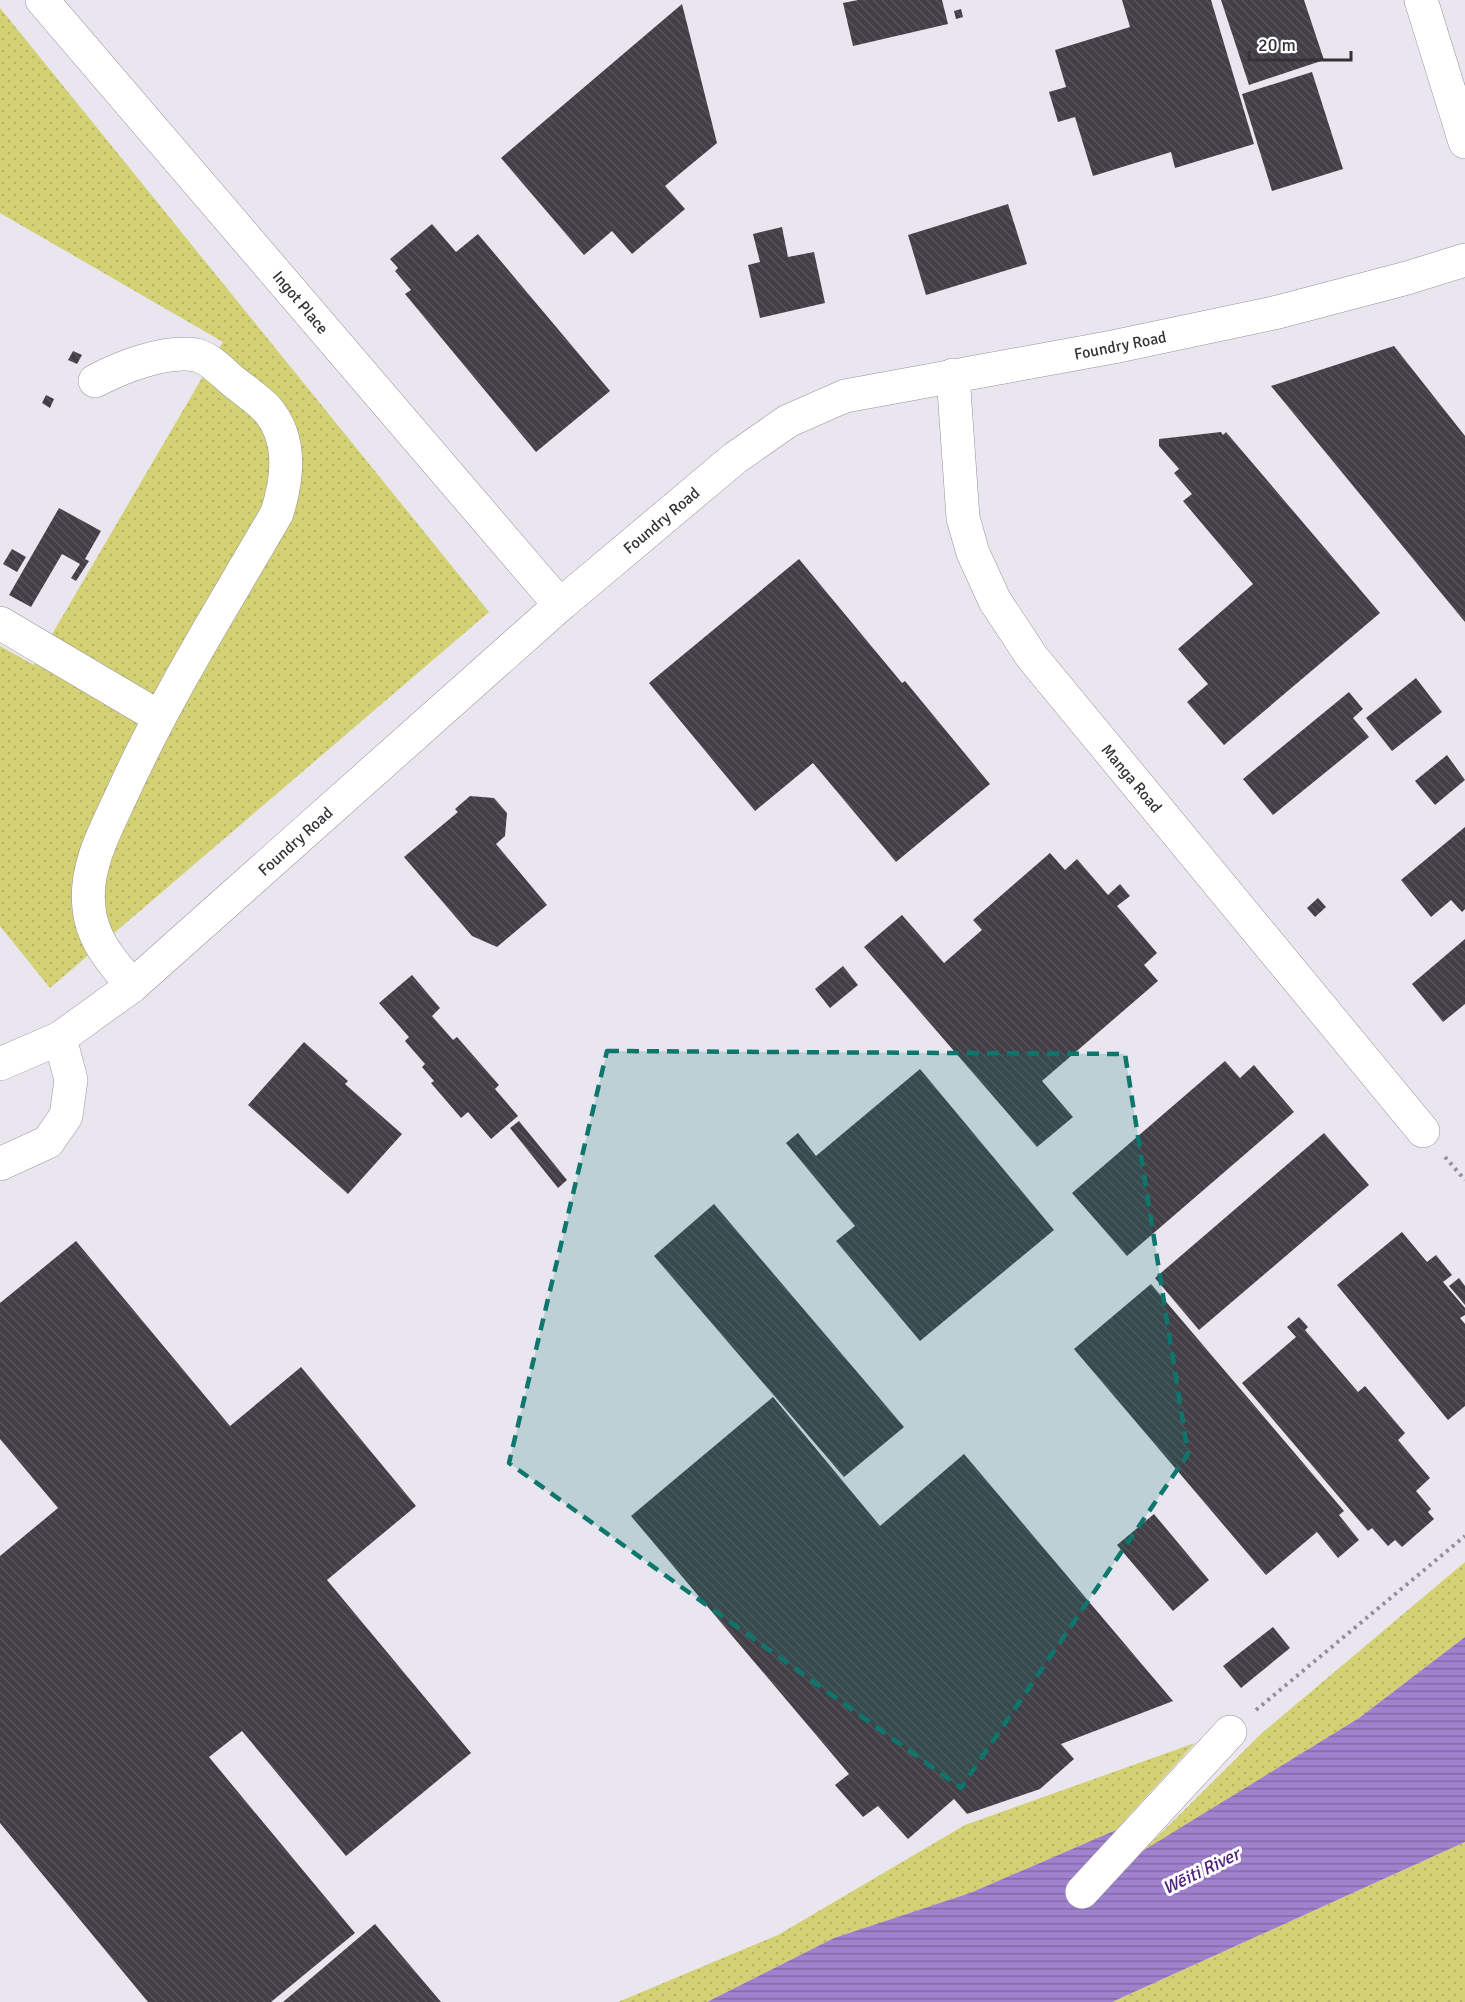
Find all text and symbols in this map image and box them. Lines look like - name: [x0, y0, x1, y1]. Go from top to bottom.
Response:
- scale bar: [1249, 24, 1351, 62]
- text: 20 m: [1258, 34, 1296, 56]
- street label: Ingot Place: [268, 267, 332, 338]
- street label: Foundry Road: [1072, 327, 1168, 365]
- street label: Foundry Road: [619, 483, 704, 559]
- street label: Manga Road: [1097, 740, 1166, 817]
- street label: Foundry Road: [254, 803, 337, 881]
- water label: Wēiti River: [1159, 1842, 1245, 1899]

